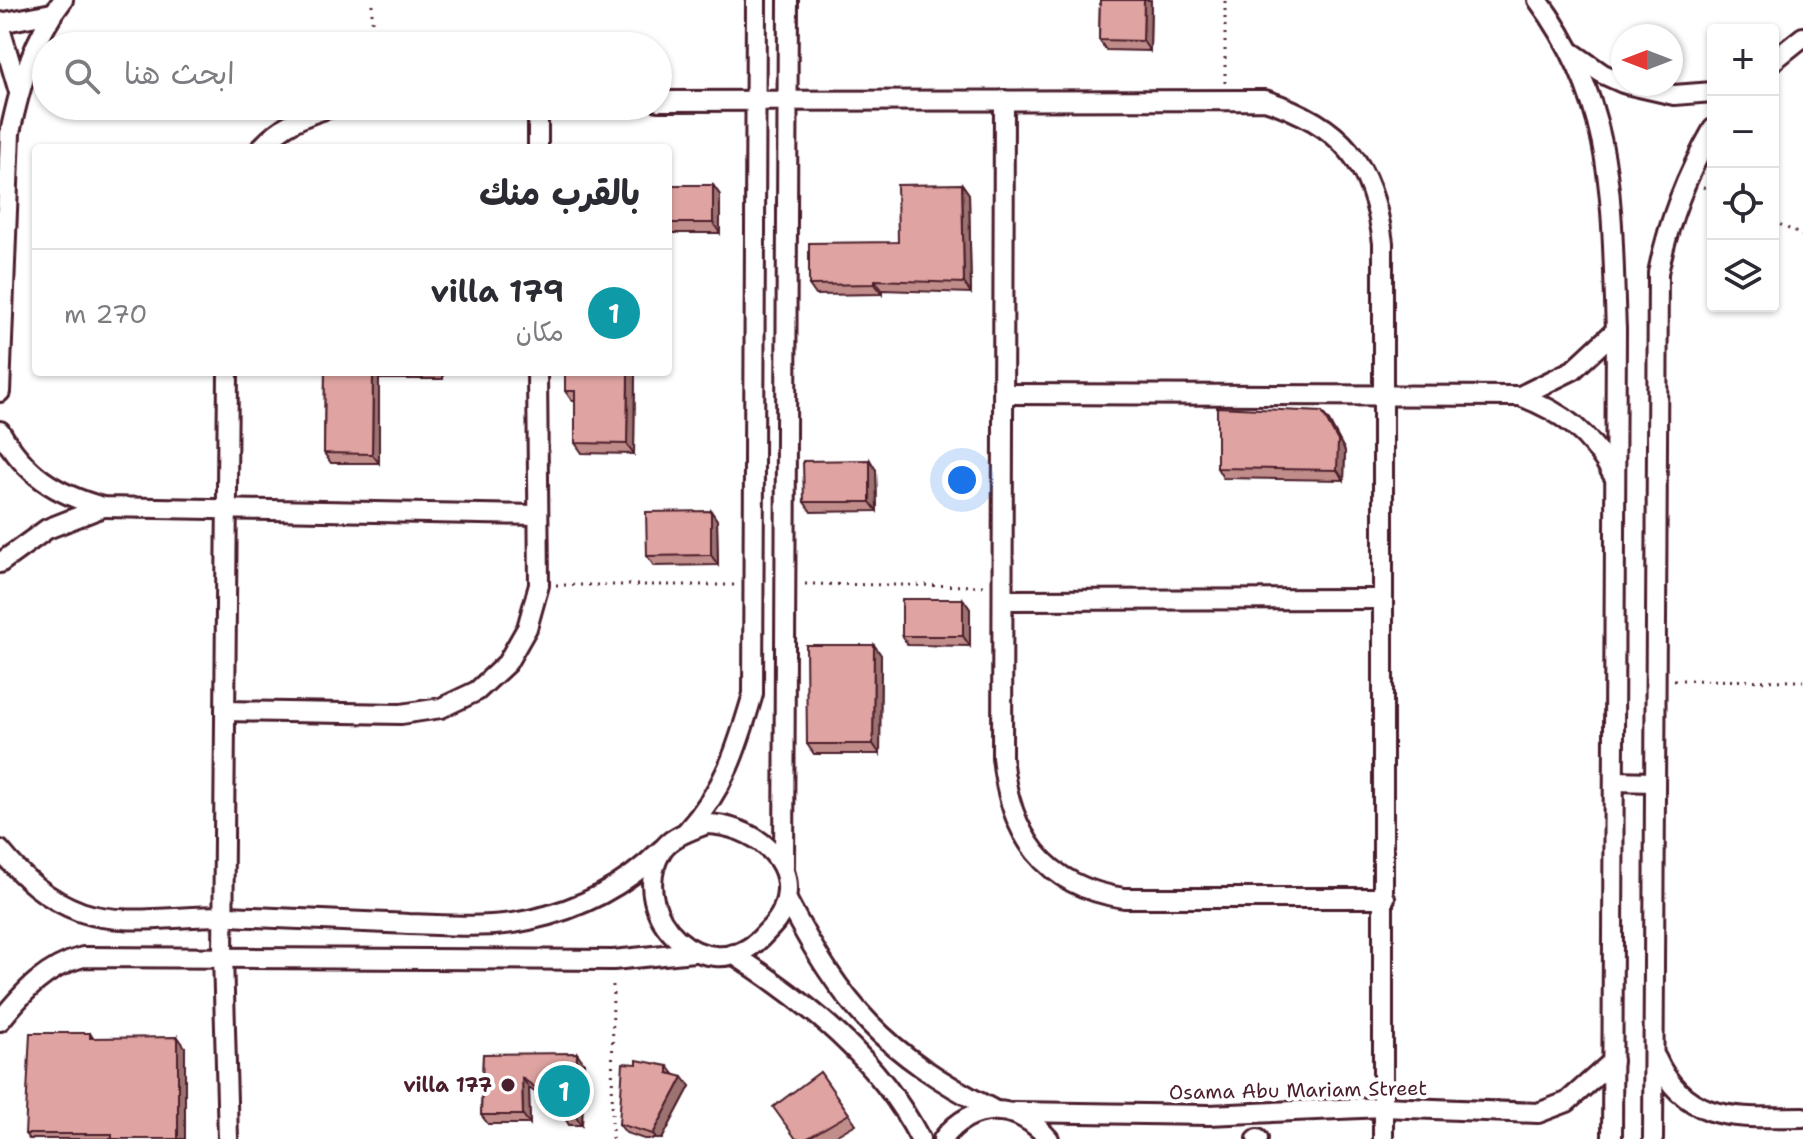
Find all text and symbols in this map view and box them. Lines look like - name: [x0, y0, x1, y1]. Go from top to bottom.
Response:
- north arrow: [1611, 24, 1683, 96]
- map controls: [1707, 24, 1779, 312]
- button: +: [1707, 24, 1779, 96]
- search box: [32, 32, 672, 120]
- text: ابحث هنا: [124, 53, 235, 94]
- icon: search: [60, 54, 104, 98]
- button: −: [1707, 96, 1779, 168]
- button: locate: [1707, 168, 1779, 240]
- text: بالقرب منك: [479, 170, 640, 216]
- button: layers: [1707, 240, 1779, 312]
- text: villa 179: [431, 271, 564, 312]
- text: 270 m: [64, 296, 147, 331]
- text: 1: [608, 296, 620, 331]
- text: مكان: [516, 314, 564, 349]
- your location: [942, 460, 982, 500]
- pin: 1: [538, 1061, 590, 1121]
- place label: villa 177: [403, 1072, 492, 1098]
- street label: Osama Abu Mariam Street: [1169, 1075, 1427, 1105]
- marker: villa 177: [499, 1076, 517, 1094]

